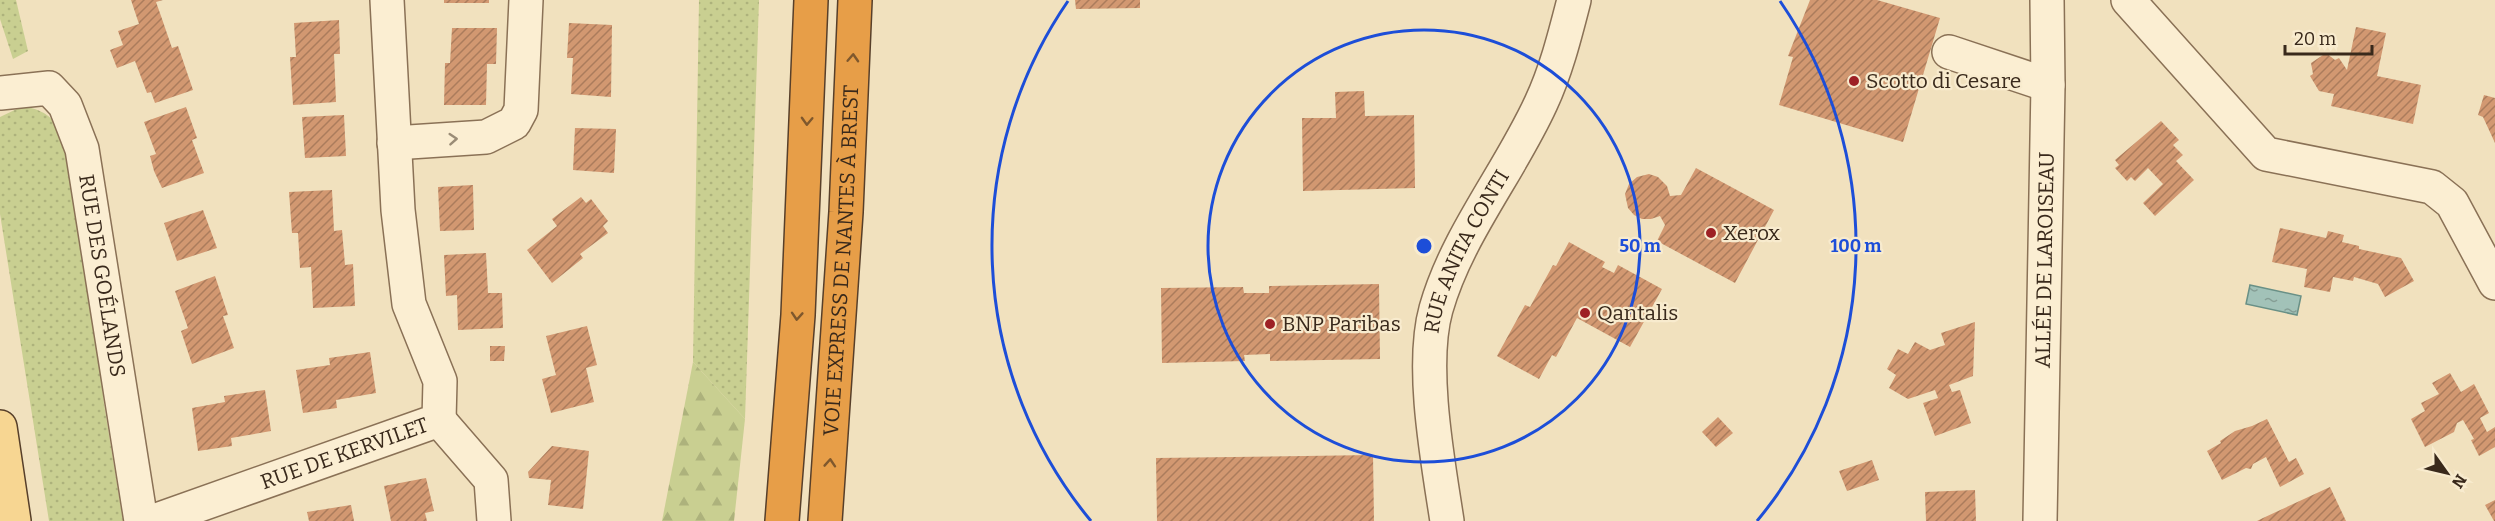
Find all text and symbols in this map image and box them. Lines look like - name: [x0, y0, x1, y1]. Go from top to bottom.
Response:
- scale bar: [2285, 18, 2372, 56]
- text: 20 m: [2294, 28, 2336, 50]
- one-way arrow: [846, 54, 859, 63]
- place label: Scotto di Cesare: [1866, 68, 2021, 94]
- marker: Scotto di Cesare: [1847, 74, 1861, 88]
- street label: VOIE EXPRESS DE NANTES À BREST: [818, 84, 864, 437]
- one-way arrow: [801, 117, 813, 126]
- one-way arrow: [448, 133, 457, 146]
- street label: ALLÉE DE LAROISEAU: [2030, 151, 2060, 368]
- street label: RUE ANITA CONTI: [1418, 165, 1515, 335]
- street label: RUE DES GOÉLANDS: [73, 172, 131, 379]
- place label: Xerox: [1723, 220, 1780, 246]
- marker: Xerox: [1704, 226, 1718, 240]
- text: 50 m: [1619, 235, 1661, 257]
- text: 100 m: [1830, 235, 1882, 257]
- centre of rings: [1414, 236, 1434, 256]
- place label: Qantalis: [1597, 300, 1678, 326]
- marker: Qantalis: [1578, 306, 1592, 320]
- place label: BNP Paribas: [1282, 311, 1401, 337]
- one-way arrow: [791, 312, 804, 321]
- marker: BNP Paribas: [1263, 317, 1277, 331]
- street label: RUE DE KERVILET: [257, 412, 432, 495]
- north arrow: [2417, 443, 2477, 503]
- one-way arrow: [823, 458, 836, 467]
- text: N: [2448, 471, 2470, 492]

